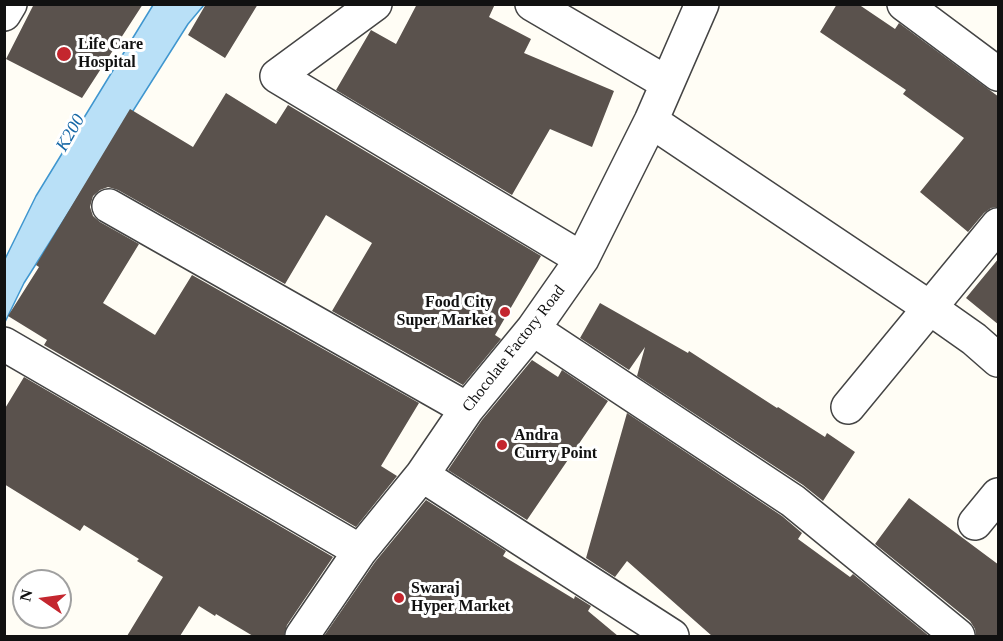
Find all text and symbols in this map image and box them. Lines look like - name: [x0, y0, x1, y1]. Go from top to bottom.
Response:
- place label: Life Care Hospital: [78, 35, 143, 73]
- marker: Life Care Hospital: [55, 45, 73, 63]
- water label: K200: [52, 111, 90, 155]
- street label: Chocolate Factory Road: [459, 282, 569, 416]
- place label: Food City Super Market: [397, 293, 493, 331]
- marker: Food City Super Market: [498, 305, 512, 319]
- place label: Andra Curry Point: [514, 426, 597, 464]
- marker: Andra Curry Point: [495, 438, 509, 452]
- north arrow: [12, 569, 72, 629]
- place label: Swaraj Hyper Market: [411, 579, 510, 617]
- text: N: [16, 588, 36, 603]
- marker: Swaraj Hyper Market: [392, 591, 406, 605]

